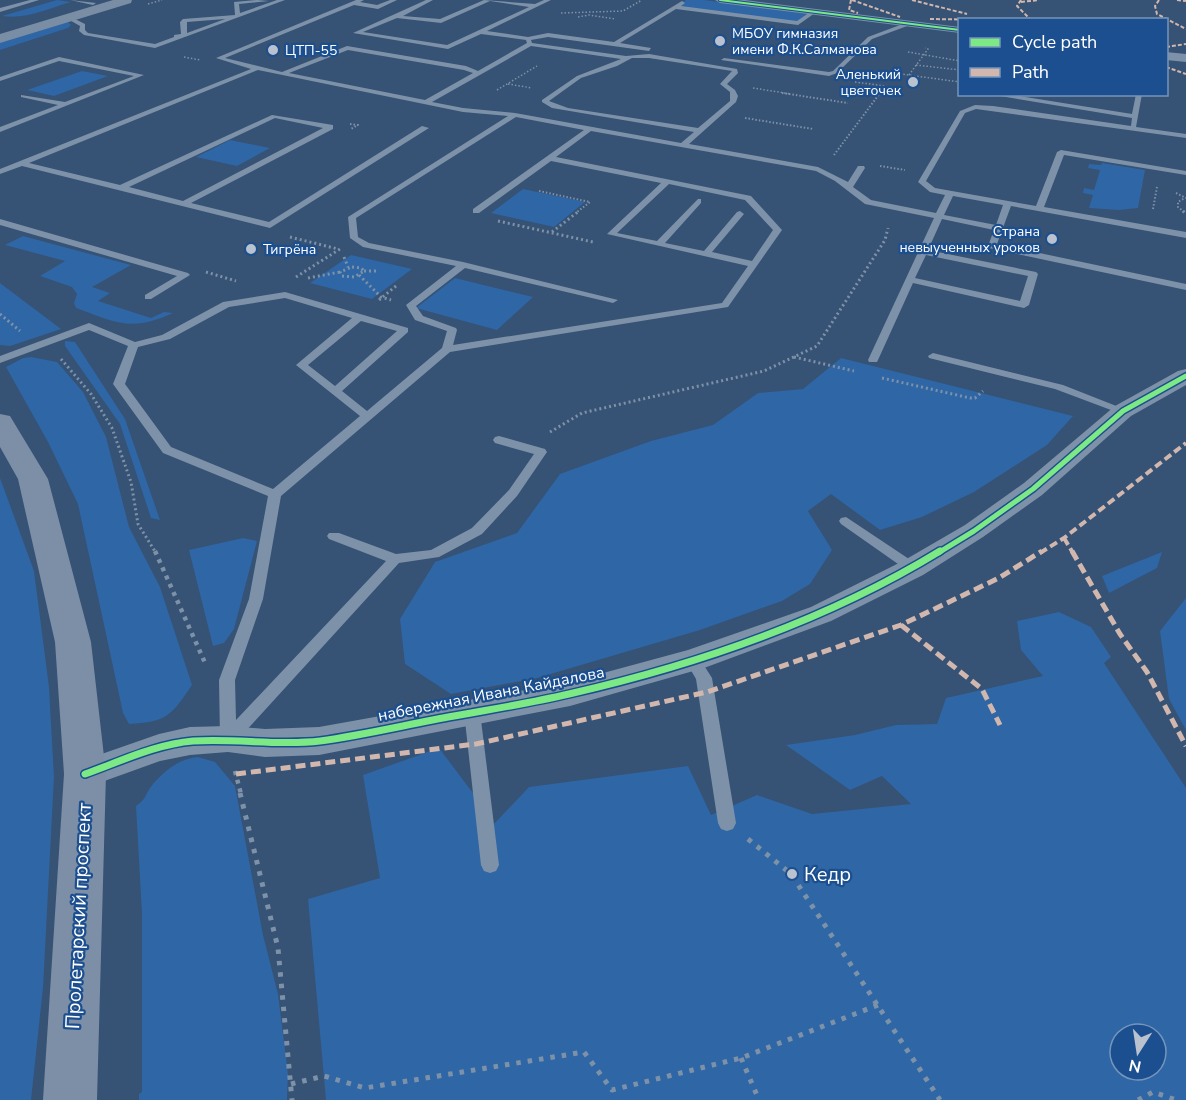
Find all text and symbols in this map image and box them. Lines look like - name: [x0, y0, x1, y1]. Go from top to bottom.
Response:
- legend: [958, 18, 1168, 96]
- place label: МБОУ гимназия имени Ф.К.Салманова: [732, 24, 877, 59]
- text: Cycle path: [1012, 30, 1097, 54]
- marker: МБОУ гимназия имени Ф.К.Салманова: [713, 34, 727, 48]
- place label: ЦТП-55: [285, 41, 337, 60]
- marker: ЦТП-55: [266, 43, 280, 57]
- text: Path: [1012, 60, 1049, 84]
- place label: Аленький цветочек: [836, 65, 902, 100]
- marker: Аленький цветочек: [906, 75, 920, 89]
- place label: Страна невыученных уроков: [899, 222, 1040, 257]
- marker: Страна невыученных уроков: [1045, 232, 1059, 246]
- place label: Тигрёна: [263, 240, 316, 259]
- marker: Тигрёна: [244, 242, 258, 256]
- street label: набережная Ивана Кайдалова: [376, 661, 606, 727]
- street label: Пролетарский проспект: [59, 802, 98, 1030]
- place label: Кедр: [804, 861, 851, 888]
- marker: Кедр: [785, 867, 799, 881]
- north arrow: [1108, 1022, 1168, 1082]
- text: N: [1127, 1054, 1143, 1078]

